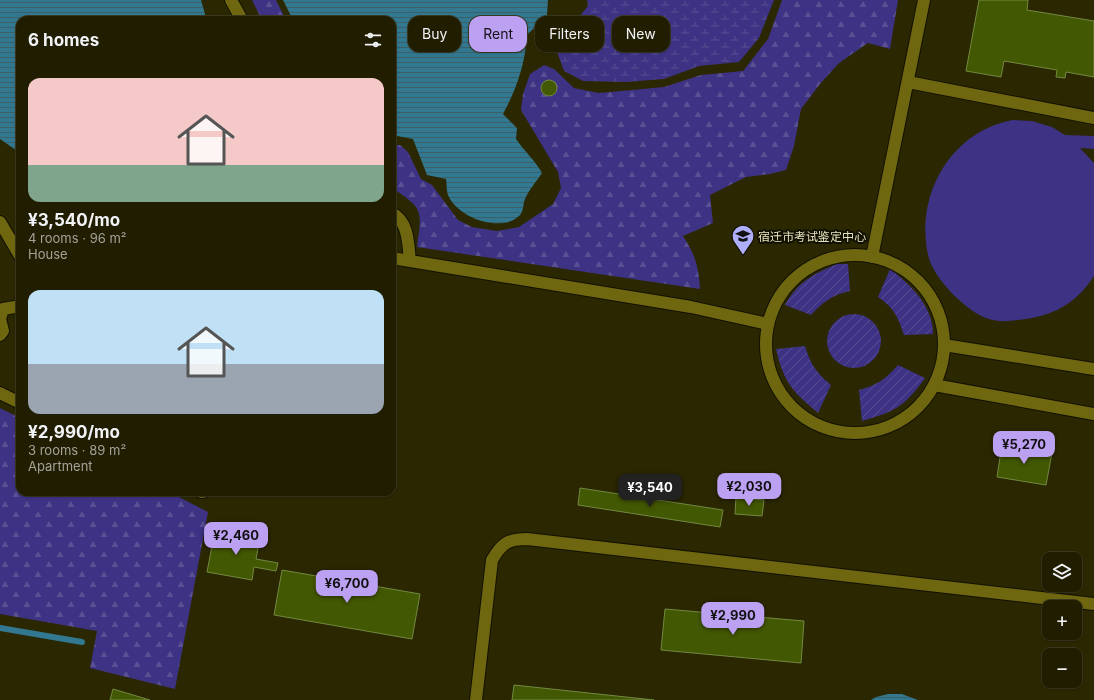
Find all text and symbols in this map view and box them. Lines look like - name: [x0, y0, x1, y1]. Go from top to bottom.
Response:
- chip: Buy: [408, 16, 461, 52]
- chip: Rent: [469, 16, 527, 52]
- chip: Filters: [535, 16, 604, 52]
- chip: New: [612, 16, 670, 52]
- icon: filters: [362, 29, 384, 51]
- text: 6 homes: [28, 30, 99, 50]
- icon: home: [170, 104, 242, 176]
- text: ¥3,540/mo: [28, 210, 120, 230]
- school or university icon: 宿迁市考试鉴定中心: [730, 223, 756, 256]
- place label: 宿迁市考试鉴定中心: [758, 229, 866, 244]
- text: 4 rooms · 96 m²: [28, 230, 127, 246]
- text: House: [28, 246, 68, 262]
- icon: home: [170, 316, 242, 388]
- text: ¥2,990/mo: [28, 422, 120, 442]
- pin: ¥5,270: [991, 431, 1057, 465]
- text: ¥5,270: [1002, 436, 1046, 452]
- text: 3 rooms · 89 m²: [28, 442, 126, 458]
- text: Apartment: [28, 458, 93, 474]
- pin: ¥2,030: [716, 473, 782, 507]
- pin: ¥3,540: [617, 474, 683, 508]
- text: ¥2,030: [726, 478, 772, 494]
- text: ¥3,540: [627, 479, 673, 495]
- pin: ¥2,460: [203, 522, 269, 556]
- text: ¥2,460: [213, 527, 259, 543]
- map controls: [1042, 552, 1082, 688]
- button: layers: [1042, 552, 1082, 592]
- pin: ¥6,700: [314, 570, 380, 604]
- text: ¥6,700: [325, 575, 369, 591]
- button: +: [1042, 600, 1082, 640]
- pin: ¥2,990: [700, 602, 766, 636]
- text: ¥2,990: [710, 607, 756, 623]
- button: −: [1042, 648, 1082, 688]

